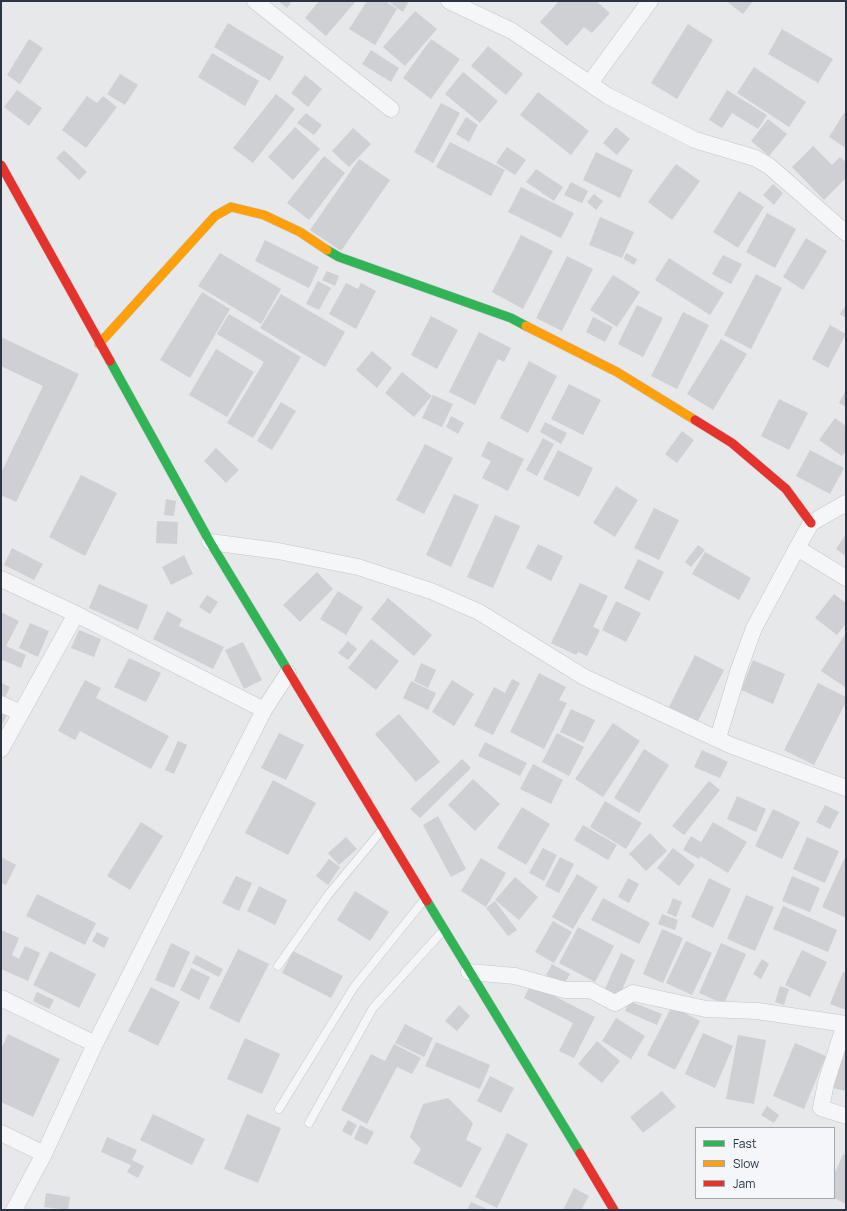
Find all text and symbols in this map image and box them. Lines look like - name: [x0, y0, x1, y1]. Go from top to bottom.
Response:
- legend: [695, 1127, 835, 1199]
- text: Fast: [733, 1135, 757, 1152]
- text: Slow: [733, 1155, 759, 1172]
- text: Jam: [733, 1175, 755, 1192]

